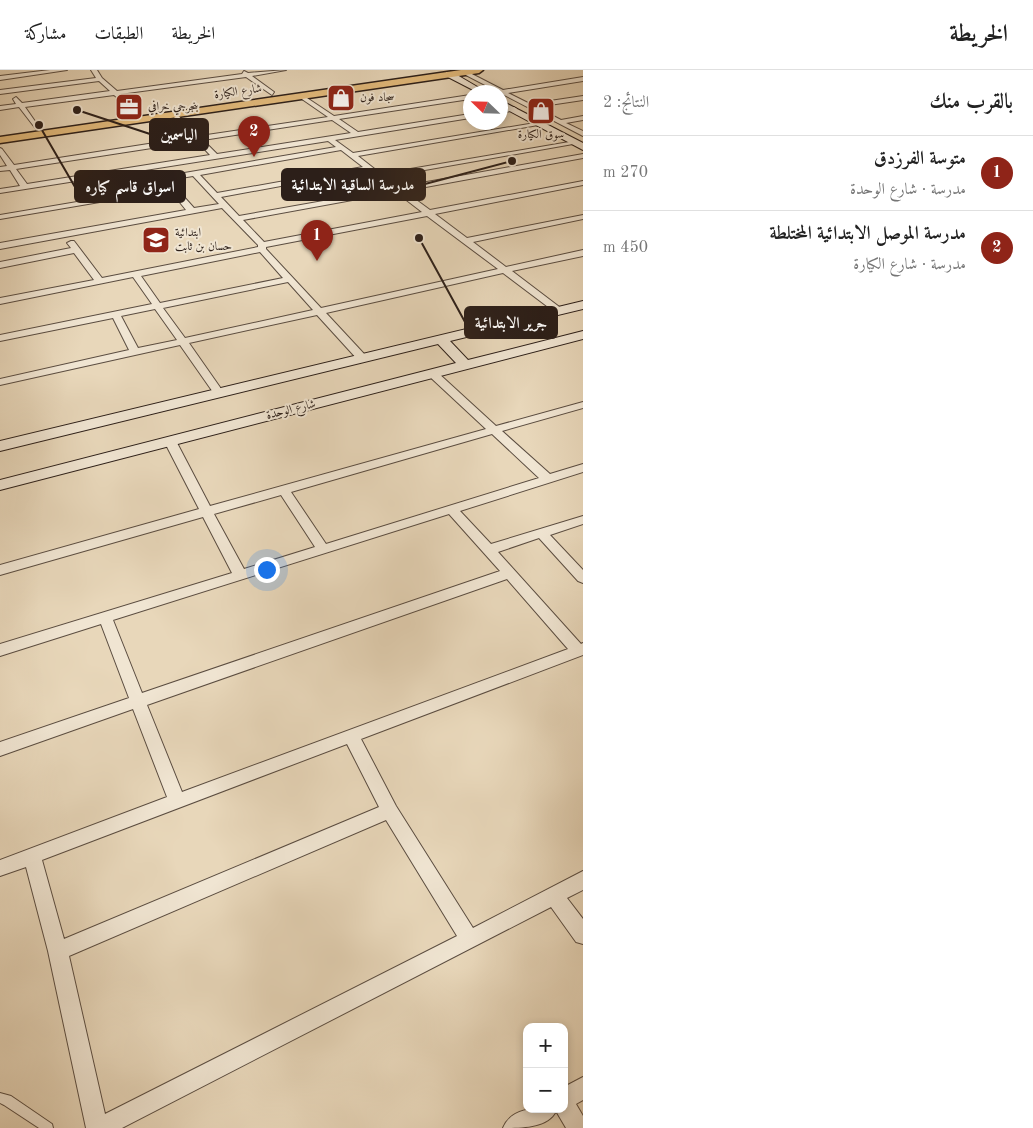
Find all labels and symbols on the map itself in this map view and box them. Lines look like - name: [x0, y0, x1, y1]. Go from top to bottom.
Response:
- street label: شارع الكيارة: [213, 83, 263, 105]
- shop icon: سجاد فون: [326, 83, 356, 113]
- north arrow: [463, 85, 508, 130]
- office icon: بنجرجي خرافي: [114, 92, 144, 122]
- place label: سجاد فون: [360, 92, 395, 105]
- shop icon: سوق الكيارة: [526, 96, 556, 126]
- place label: بنجرجي خرافي: [148, 100, 198, 116]
- pin: 2: [238, 116, 270, 157]
- callout: الياسمين: [150, 119, 208, 150]
- text: الياسمين: [160, 127, 198, 144]
- place label: سوق الكيارة: [518, 129, 564, 142]
- callout: مدرسة الساقية الابتدائية: [282, 169, 425, 200]
- callout: اسواق قاسم كياره: [75, 171, 185, 202]
- text: مدرسة الساقية الابتدائية: [292, 176, 414, 195]
- text: اسواق قاسم كياره: [85, 179, 175, 203]
- pin: 1: [301, 220, 333, 261]
- school or university icon: ابتدائية حسان بن ثابت: [141, 225, 171, 255]
- place label: ابتدائية حسان بن ثابت: [175, 227, 232, 253]
- callout: جرير الابتدائية: [465, 307, 557, 338]
- text: جرير الابتدائية: [475, 314, 547, 333]
- street label: شارع الوحدة: [265, 398, 318, 426]
- your location: [254, 557, 280, 583]

